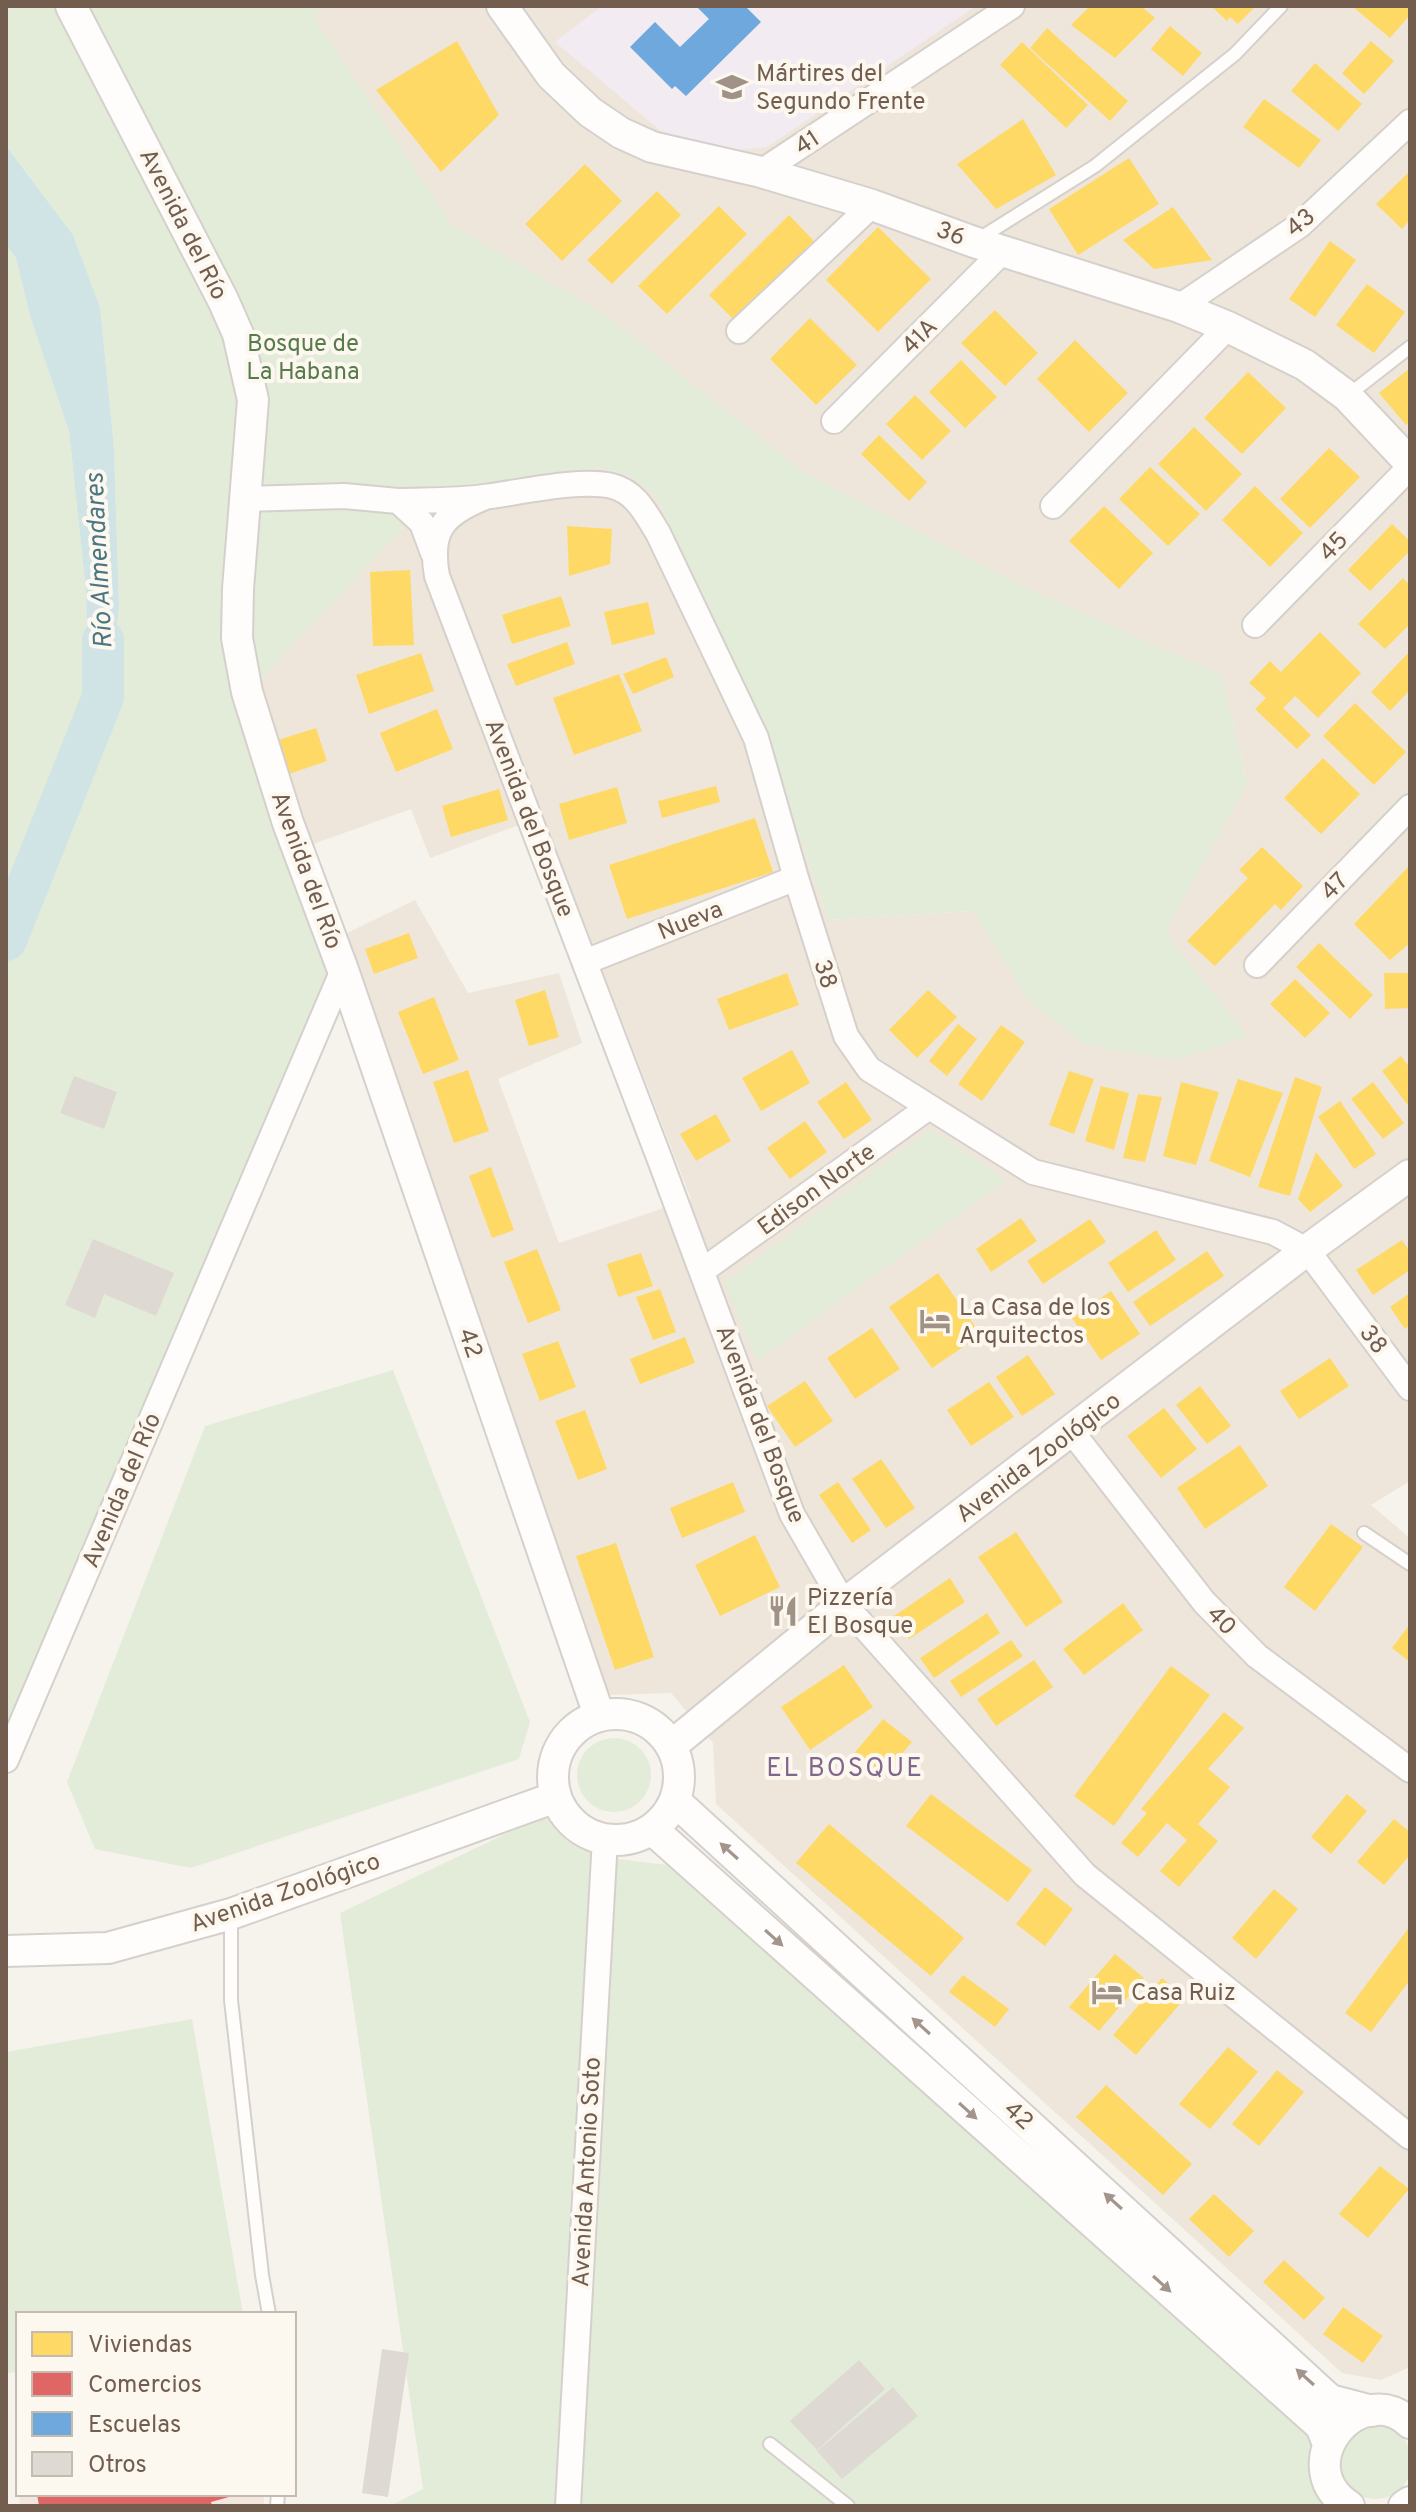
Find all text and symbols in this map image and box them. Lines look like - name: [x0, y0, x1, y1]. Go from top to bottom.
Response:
- place label: Mártires del Segundo Frente: [756, 60, 925, 118]
- school or university icon: Mártires del Segundo Frente: [715, 70, 749, 104]
- street label: 41: [790, 125, 826, 163]
- street label: Avenida del Río: [131, 144, 233, 305]
- street label: 43: [1280, 203, 1322, 244]
- street label: 36: [932, 216, 969, 254]
- street label: 41A: [896, 313, 945, 362]
- park label: Bosque de La Habana: [246, 330, 360, 388]
- water label: Río Almendares: [79, 471, 122, 650]
- street label: 45: [1313, 526, 1356, 569]
- street label: Avenida del Bosque: [476, 715, 580, 922]
- street label: Avenida del Río: [263, 788, 348, 954]
- street label: 47: [1315, 867, 1356, 908]
- street label: Nueva: [654, 895, 728, 948]
- street label: 38: [805, 956, 843, 993]
- street label: Edison Norte: [752, 1138, 882, 1243]
- place label: La Casa de los Arquitectos: [959, 1294, 1111, 1352]
- hotel icon: La Casa de los Arquitectos: [918, 1304, 952, 1338]
- street label: 38: [1352, 1320, 1393, 1361]
- street label: Avenida del Bosque: [707, 1321, 811, 1528]
- street label: 42: [450, 1325, 488, 1363]
- street label: Avenida Zoológico: [951, 1387, 1128, 1530]
- street label: Avenida del Río: [77, 1409, 169, 1573]
- place label: Pizzería El Bosque: [807, 1584, 913, 1642]
- restaurant icon: Pizzería El Bosque: [766, 1594, 800, 1628]
- street label: 40: [1199, 1600, 1242, 1643]
- district label: EL BOSQUE: [766, 1753, 924, 1786]
- one-way arrow: [719, 1842, 738, 1860]
- street label: Avenida Zoológico: [187, 1847, 385, 1940]
- one-way arrow: [763, 1929, 783, 1946]
- hotel icon: Casa Ruiz: [1090, 1975, 1124, 2009]
- place label: Casa Ruiz: [1131, 1979, 1236, 2009]
- one-way arrow: [911, 2018, 931, 2035]
- street label: Avenida Antonio Soto: [567, 2056, 609, 2288]
- street label: 42: [997, 2095, 1039, 2138]
- one-way arrow: [958, 2102, 977, 2120]
- one-way arrow: [1103, 2193, 1122, 2211]
- one-way arrow: [1152, 2275, 1171, 2293]
- legend: [16, 2312, 296, 2496]
- text: Viviendas: [88, 2331, 193, 2361]
- one-way arrow: [1295, 2368, 1314, 2386]
- text: Comercios: [88, 2371, 202, 2401]
- text: Escuelas: [88, 2411, 181, 2441]
- text: Otros: [88, 2451, 147, 2481]

